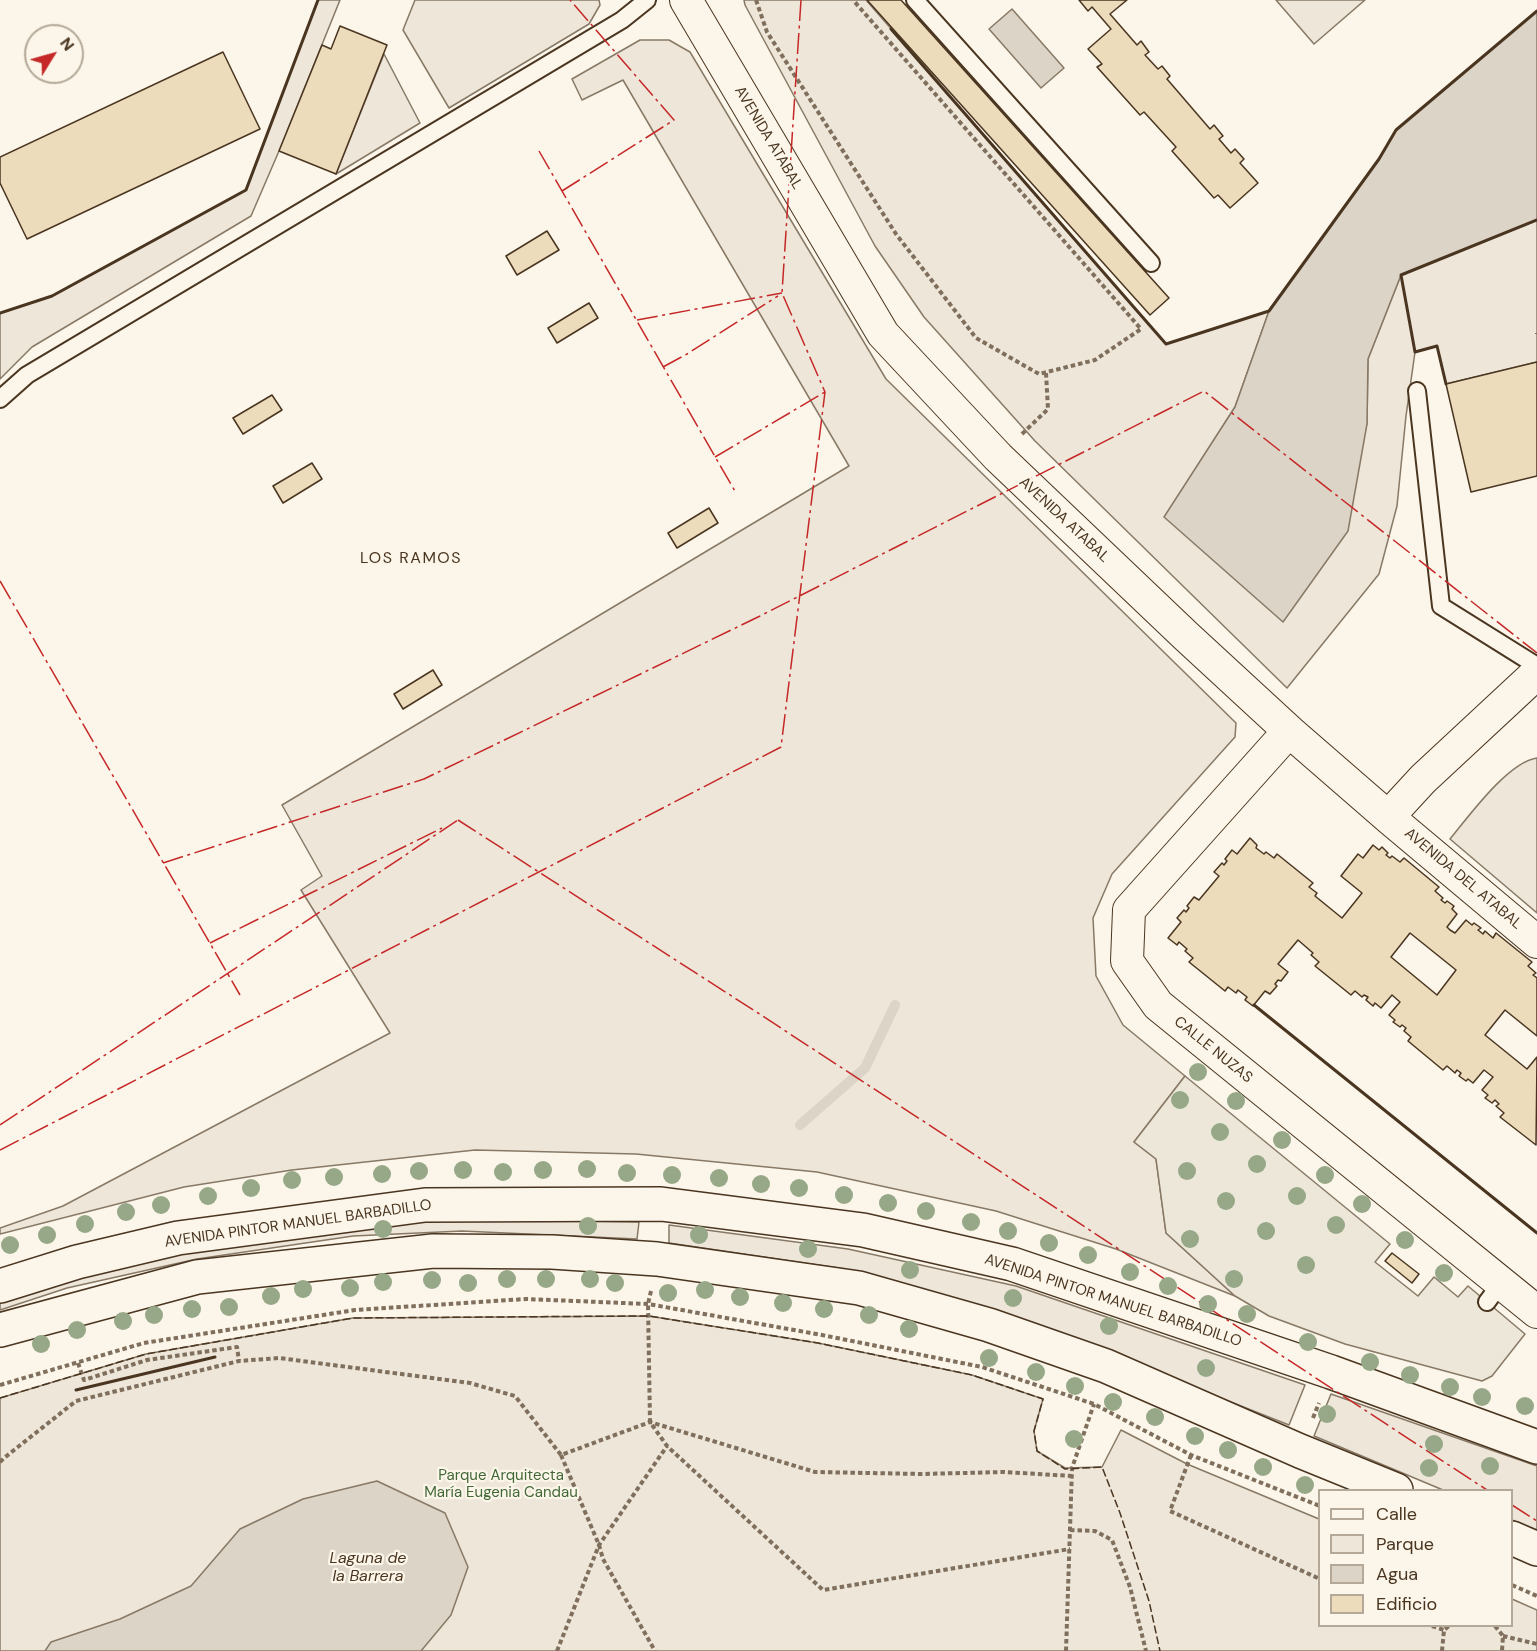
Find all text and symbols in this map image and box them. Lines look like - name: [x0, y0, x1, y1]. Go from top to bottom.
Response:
- north arrow: [24, 24, 84, 84]
- text: N: [55, 33, 79, 55]
- street label: AVENIDA ATABAL: [730, 83, 806, 193]
- street label: AVENIDA ATABAL: [1015, 473, 1113, 567]
- district label: LOS RAMOS: [360, 549, 462, 569]
- street label: AVENIDA DEL ATABAL: [1401, 825, 1525, 933]
- street label: CALLE NUZAS: [1170, 1013, 1256, 1087]
- street label: AVENIDA PINTOR MANUEL BARBADILLO: [163, 1196, 433, 1252]
- street label: AVENIDA PINTOR MANUEL BARBADILLO: [982, 1251, 1244, 1351]
- park label: Parque Arquitecta María Eugenia Candau: [424, 1467, 578, 1502]
- legend: [1318, 1489, 1513, 1627]
- text: Calle: [1376, 1502, 1417, 1526]
- text: Parque: [1376, 1532, 1434, 1556]
- water label: Laguna de la Barrera: [330, 1549, 406, 1587]
- text: Agua: [1376, 1562, 1418, 1586]
- text: Edificio: [1376, 1592, 1437, 1616]

